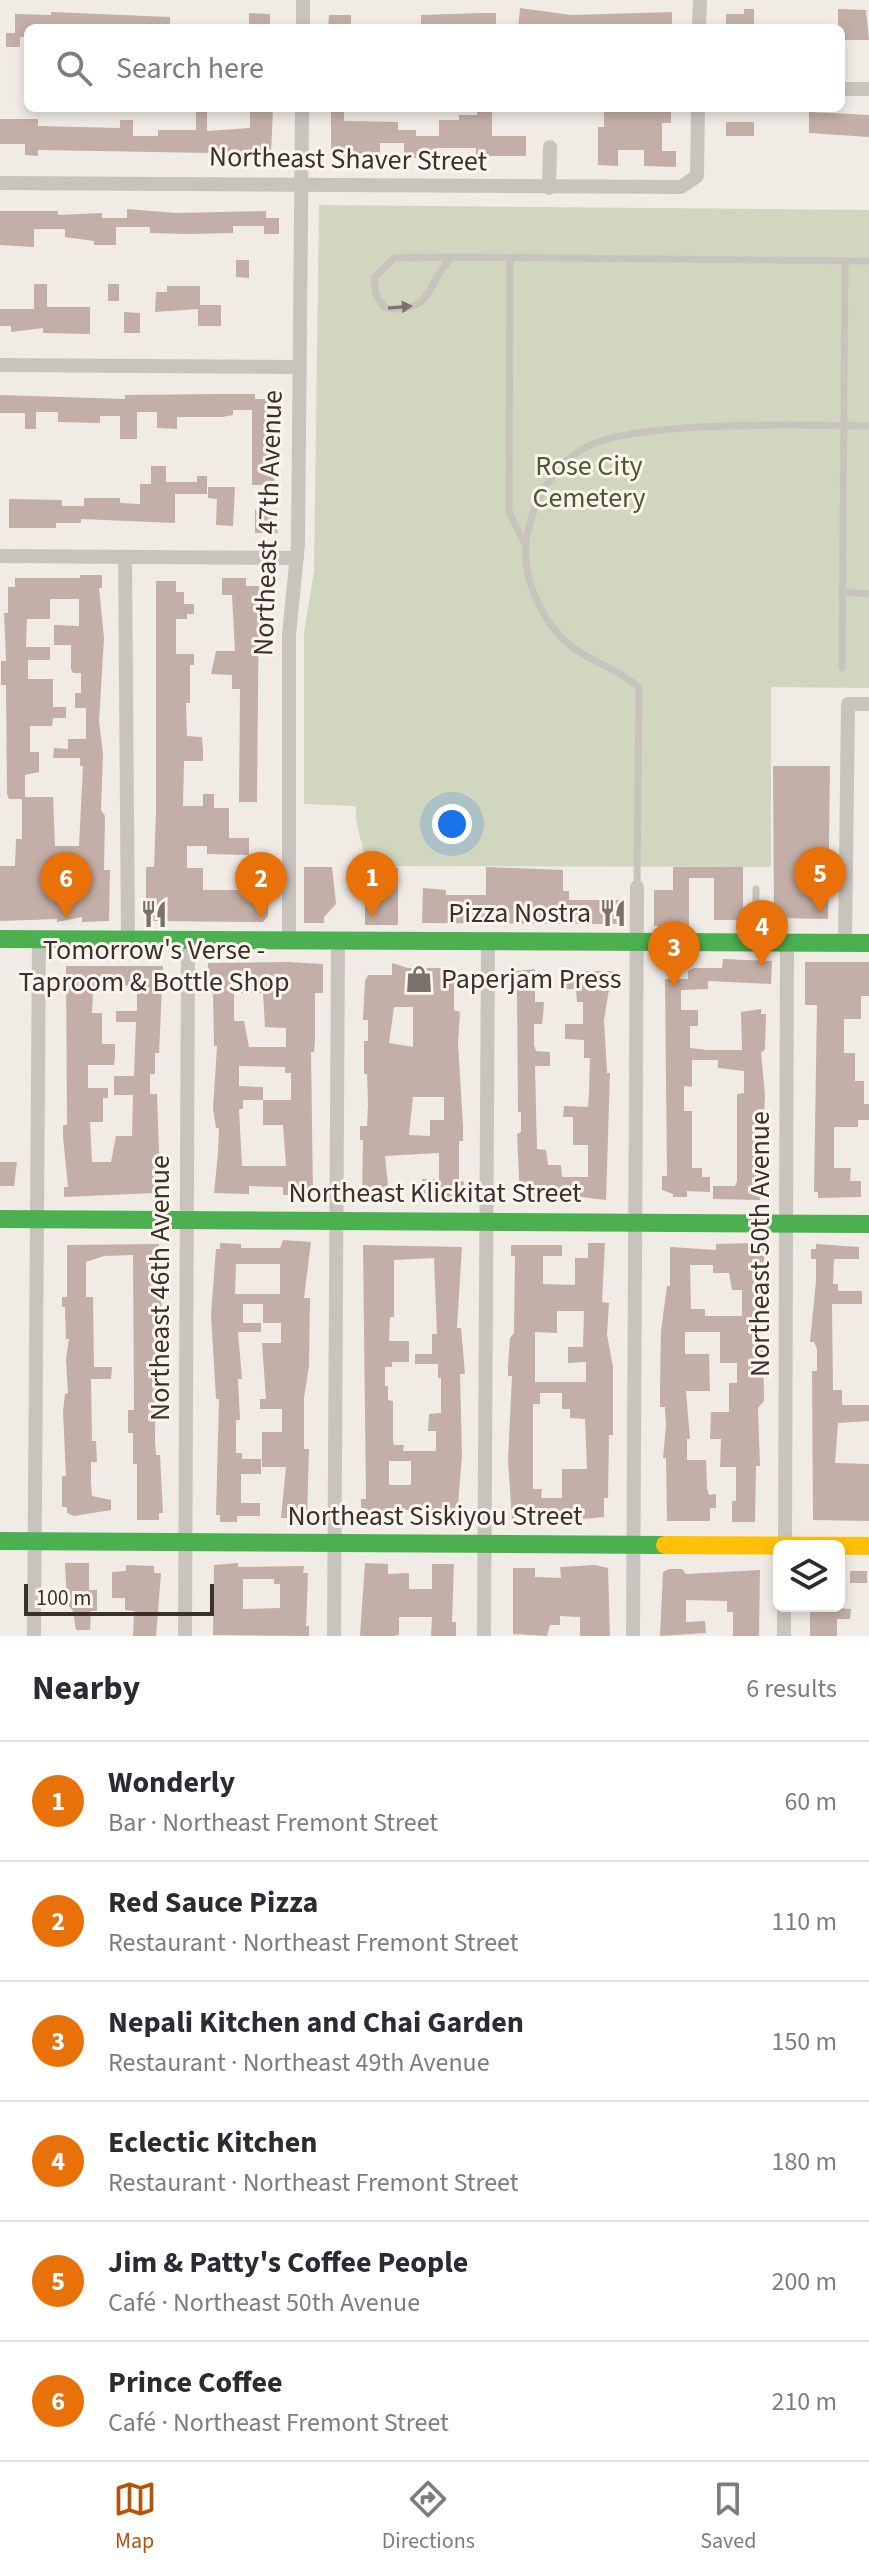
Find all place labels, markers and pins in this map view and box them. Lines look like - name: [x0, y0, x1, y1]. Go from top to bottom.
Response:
- pin: 5: [794, 847, 846, 913]
- pin: 1: [346, 851, 398, 917]
- pin: 6: [40, 852, 92, 918]
- pin: 2: [235, 852, 287, 918]
- place label: Pizza Nostra: [448, 893, 591, 933]
- restaurant icon: Pizza Nostra: [598, 898, 628, 928]
- restaurant icon: Tomorrow's Verse - Taproom & Bottle Shop: [139, 899, 169, 929]
- pin: 4: [736, 900, 788, 966]
- pin: 3: [648, 921, 700, 987]
- place label: Tomorrow's Verse - Taproom & Bottle Shop: [19, 930, 289, 1002]
- place label: Paperjam Press: [441, 959, 621, 999]
- shop icon: Paperjam Press: [404, 964, 434, 994]

